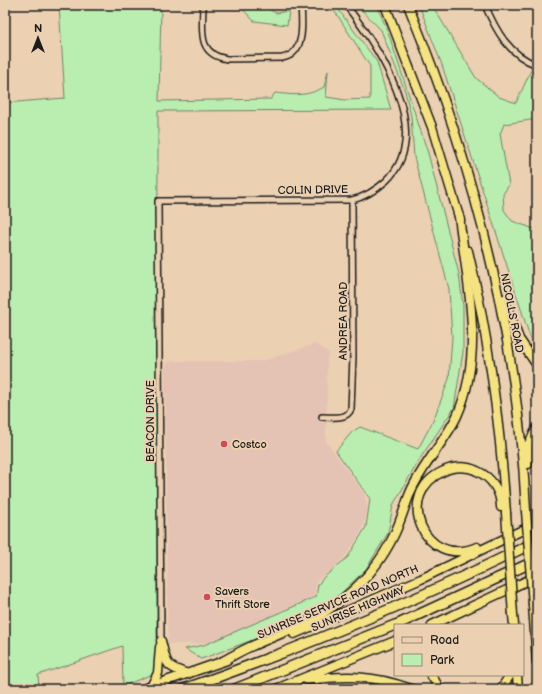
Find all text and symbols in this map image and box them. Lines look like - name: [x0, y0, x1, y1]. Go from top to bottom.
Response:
- north arrow: [18, 18, 58, 58]
- text: N: [34, 22, 42, 35]
- street label: COLIN DRIVE: [278, 183, 348, 197]
- street label: NICOLLS ROAD: [498, 272, 526, 354]
- street label: ANDREA ROAD: [337, 282, 350, 360]
- street label: BEACON DRIVE: [144, 380, 157, 462]
- place label: Costco: [232, 438, 267, 451]
- marker: Costco: [219, 439, 229, 449]
- street label: SUNRISE SERVICE ROAD NORTH: [256, 562, 420, 642]
- street label: SUNRISE HIGHWAY: [309, 583, 407, 635]
- place label: Savers Thrift Store: [215, 585, 270, 611]
- marker: Savers Thrift Store: [202, 592, 212, 602]
- legend: [394, 624, 524, 676]
- text: Road: [430, 633, 459, 648]
- text: Park: [430, 653, 454, 668]

